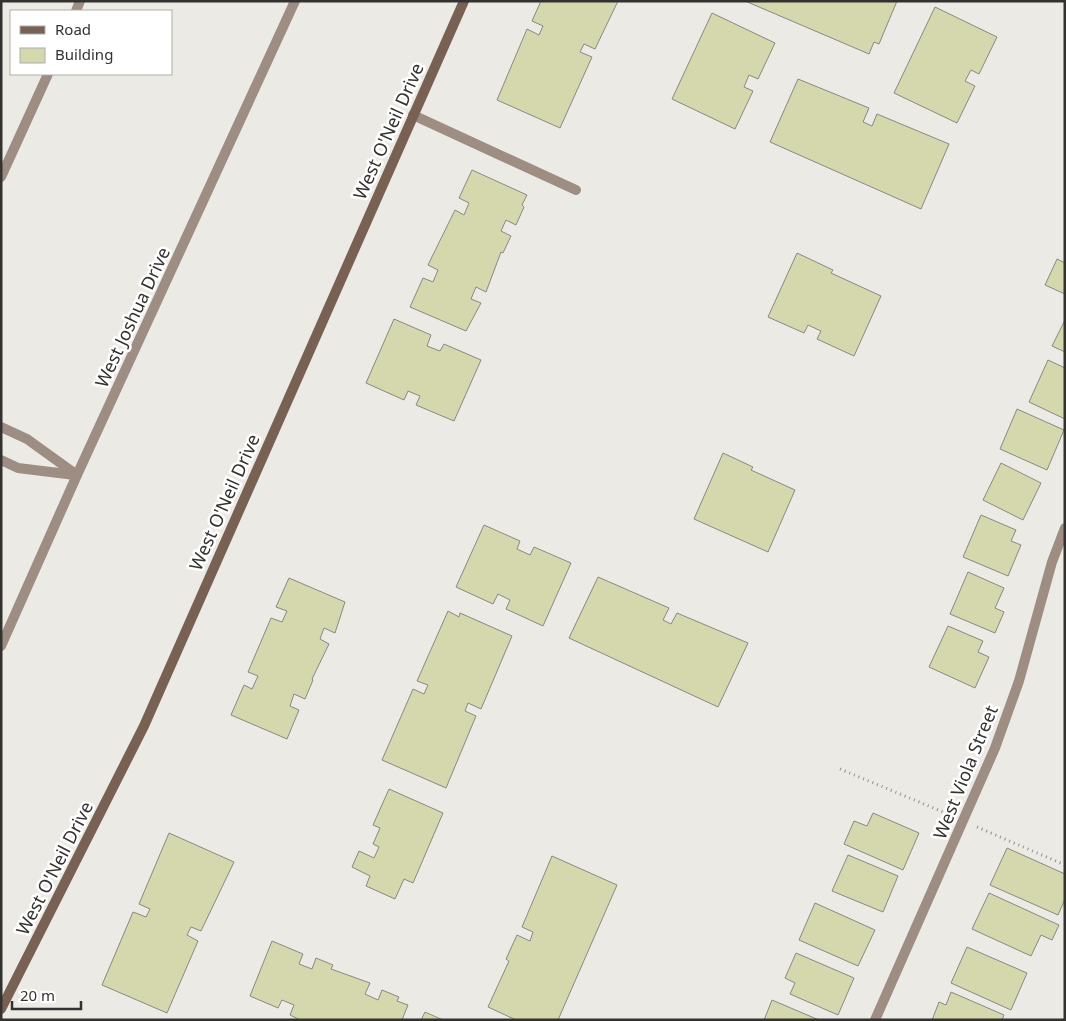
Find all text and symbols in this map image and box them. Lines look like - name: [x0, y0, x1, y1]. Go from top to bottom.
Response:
- legend: [10, 10, 172, 75]
- text: Road: [55, 19, 91, 39]
- text: Building: [55, 44, 113, 64]
- street label: West O'Neil Drive: [347, 59, 429, 203]
- street label: West Joshua Drive: [89, 243, 175, 391]
- street label: West O'Neil Drive: [183, 430, 265, 574]
- street label: West Viola Street: [927, 701, 1003, 842]
- street label: West O'Neil Drive: [10, 797, 98, 939]
- scale bar: [12, 978, 81, 1010]
- text: 20 m: [20, 985, 55, 1005]

